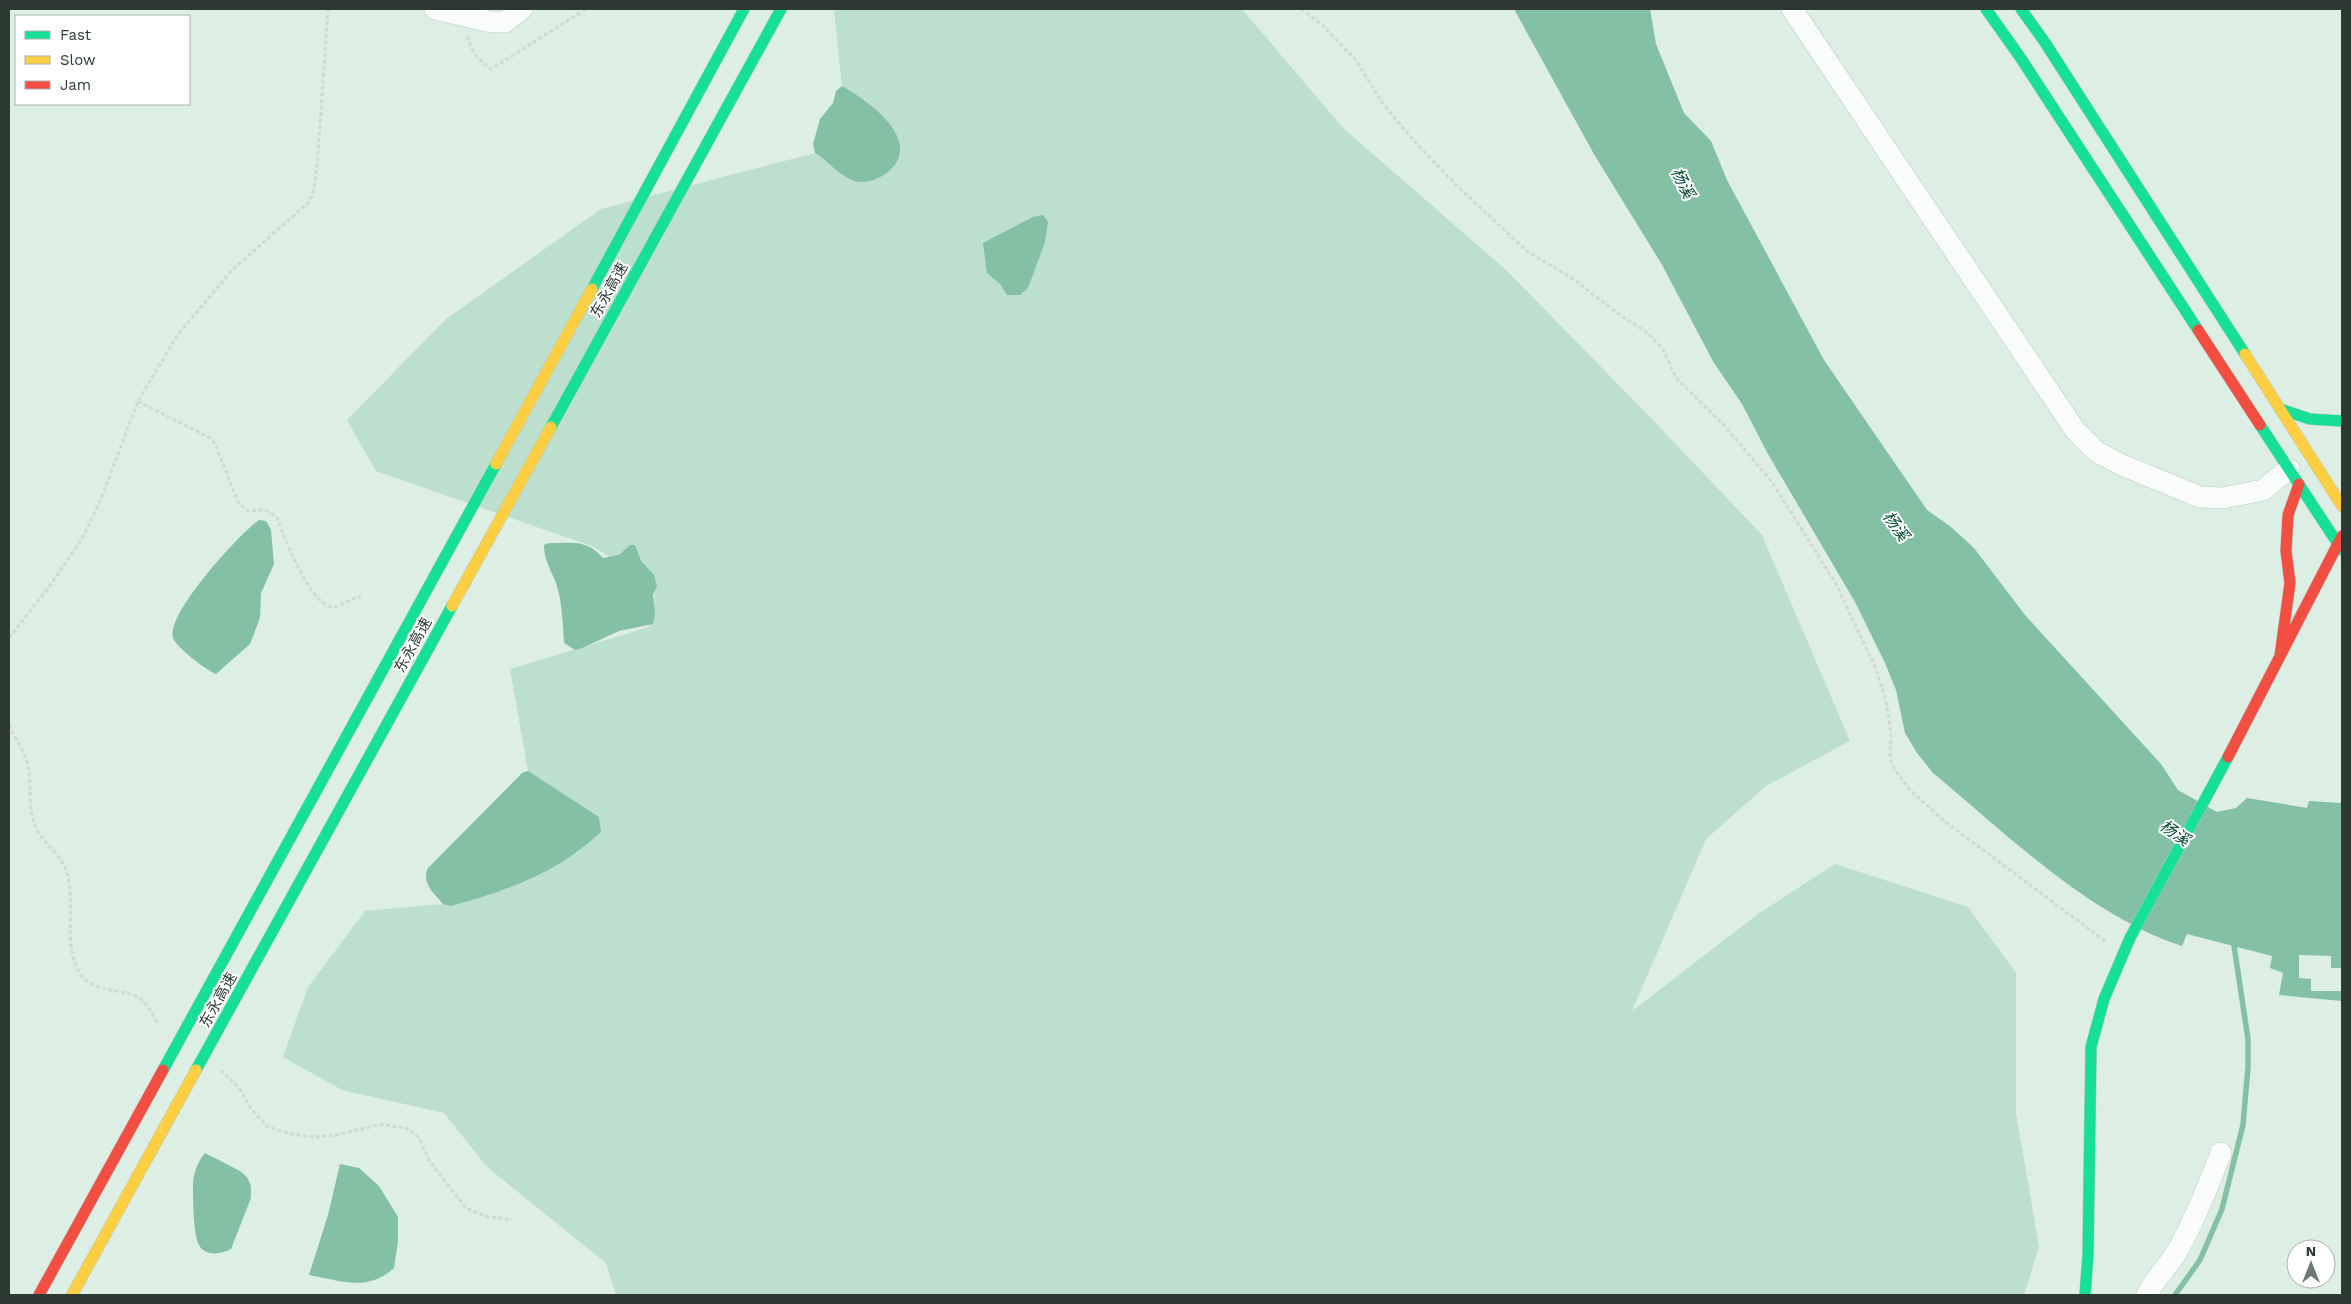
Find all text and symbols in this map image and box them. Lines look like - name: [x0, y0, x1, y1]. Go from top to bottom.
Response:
- legend: [15, 15, 190, 105]
- text: Fast: [60, 26, 92, 44]
- text: Slow: [60, 51, 96, 69]
- text: Jam: [60, 76, 91, 94]
- water label: 杨溪: [1667, 164, 1700, 203]
- street label: 东永高速: [587, 259, 631, 321]
- water label: 杨溪: [1879, 507, 1914, 546]
- street label: 东永高速: [391, 614, 435, 676]
- water label: 杨溪: [2156, 816, 2195, 851]
- street label: 东永高速: [196, 969, 240, 1031]
- north arrow: [2286, 1239, 2336, 1289]
- text: N: [2306, 1243, 2316, 1259]

